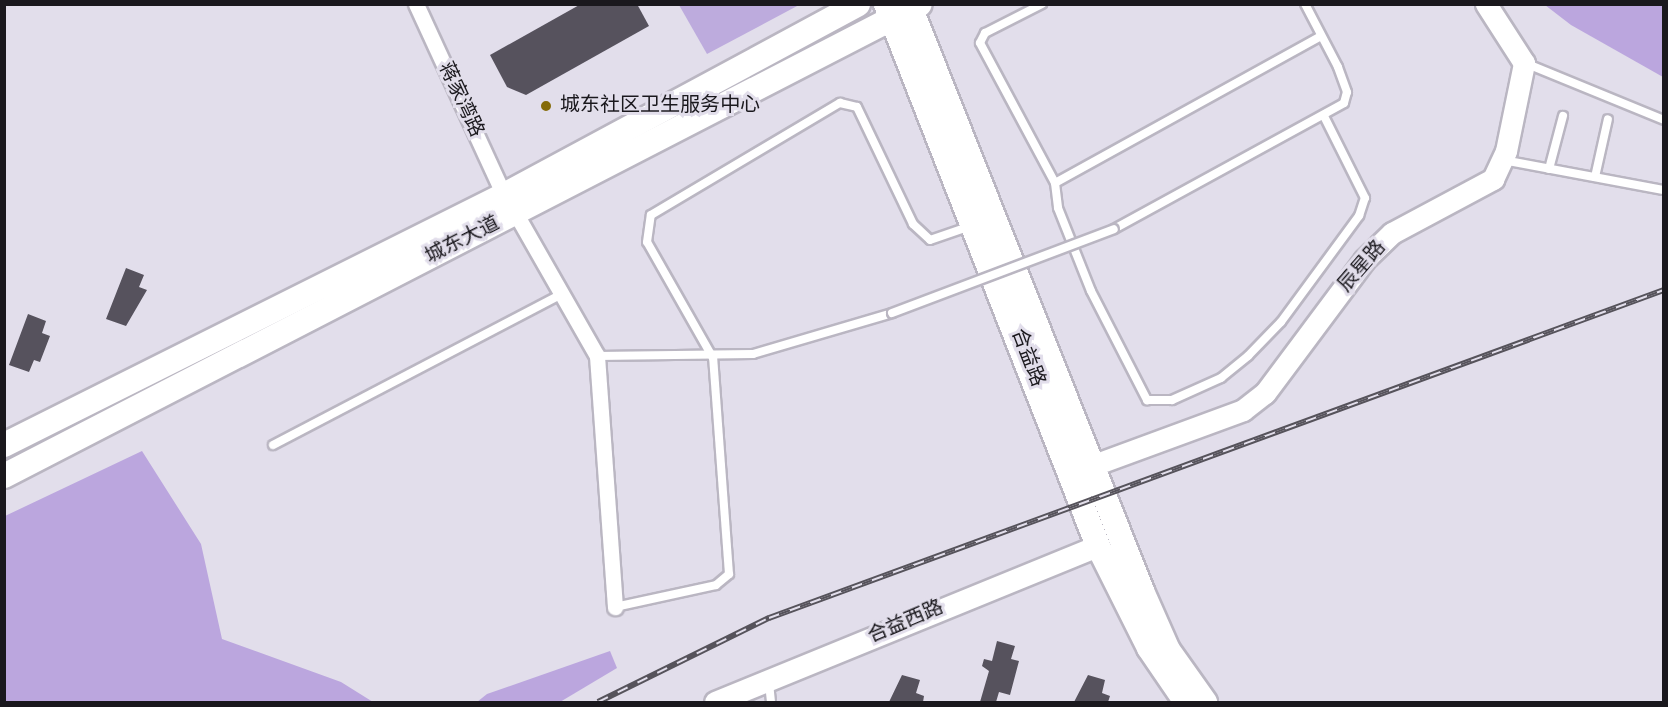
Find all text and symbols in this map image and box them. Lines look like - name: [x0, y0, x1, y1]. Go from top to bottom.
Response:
- street label: 蒋家湾路: [432, 59, 488, 141]
- place label: 城东社区卫生服务中心: [560, 94, 760, 118]
- marker: 城东社区卫生服务中心: [537, 97, 555, 115]
- street label: 城东大道: [422, 212, 504, 270]
- street label: 辰星路: [1334, 236, 1392, 298]
- street label: 合益路: [1005, 326, 1049, 390]
- street label: 合益西路: [864, 596, 948, 650]

